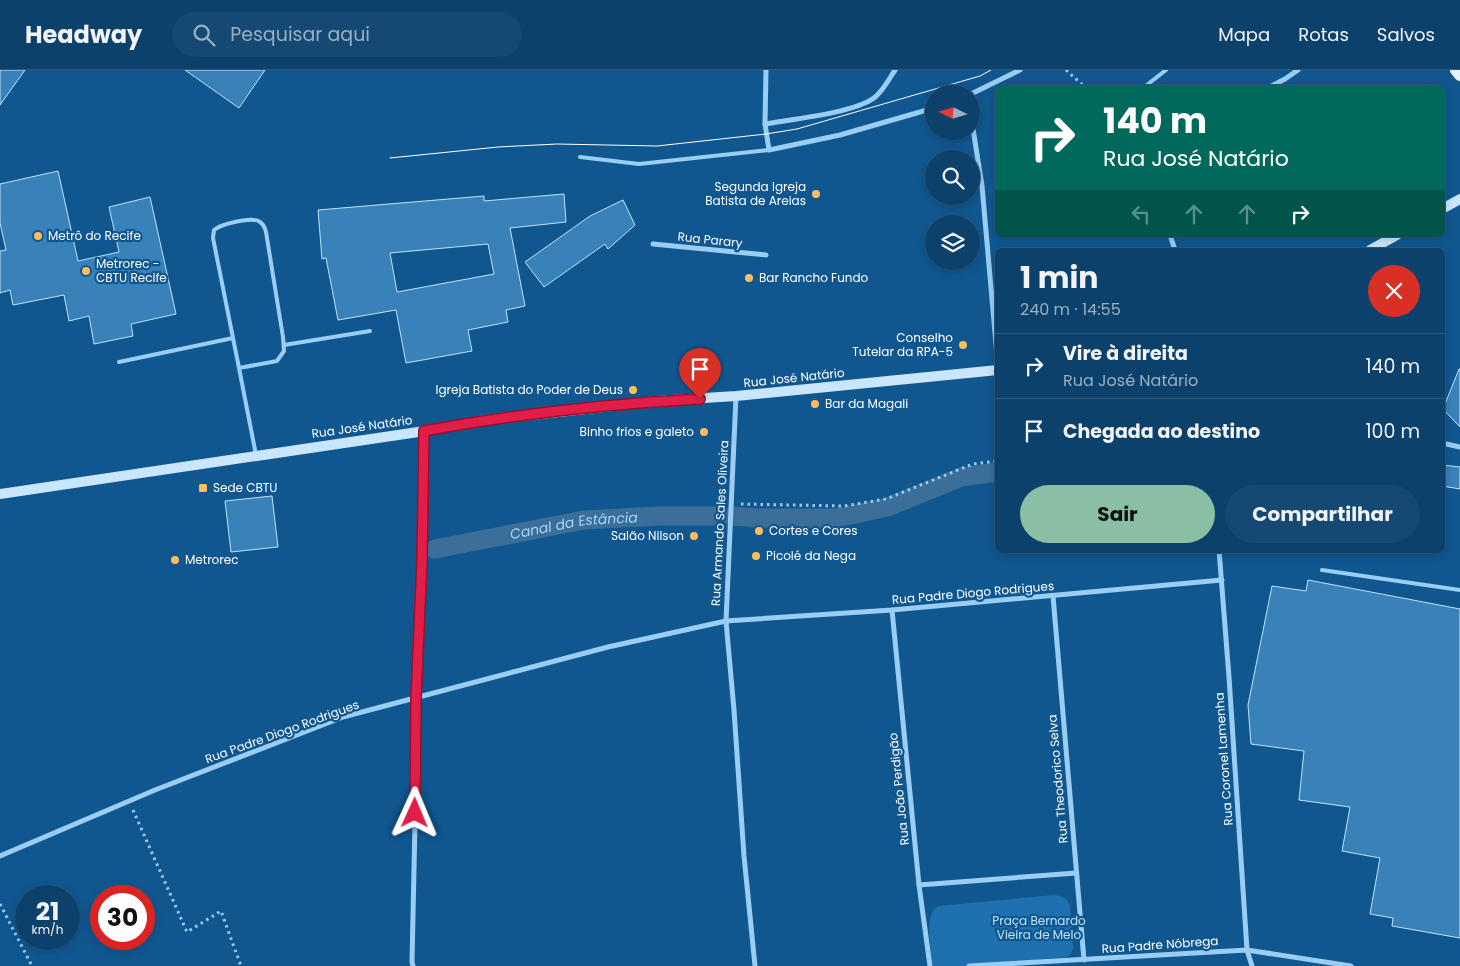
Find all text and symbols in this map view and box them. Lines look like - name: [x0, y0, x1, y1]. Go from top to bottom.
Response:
- search box: [172, 12, 522, 57]
- text: Headway: [25, 18, 142, 51]
- icon: search: [190, 21, 218, 49]
- text: Pesquisar aqui: [230, 21, 370, 48]
- text: Mapa: [1218, 22, 1270, 47]
- text: Rotas: [1298, 22, 1349, 47]
- text: Salvos: [1377, 22, 1435, 47]
- north arrow: [925, 85, 980, 140]
- map controls: [925, 85, 980, 270]
- text: 140 m: [1103, 96, 1207, 145]
- icon: right: [1020, 105, 1085, 170]
- text: Rua José Natário: [1103, 143, 1289, 174]
- button: search: [925, 150, 980, 205]
- place label: Segunda Igreja Batista de Areias: [705, 178, 806, 209]
- marker: Segunda Igreja Batista de Areias: [810, 188, 822, 200]
- icon: left: [1127, 200, 1155, 228]
- icon: ahead: [1180, 200, 1208, 228]
- icon: ahead: [1233, 200, 1261, 228]
- icon: right: [1286, 200, 1314, 228]
- button: layers: [925, 215, 980, 270]
- place label: Metrô do Recife: [48, 227, 141, 244]
- street label: Rua Parary: [677, 228, 744, 251]
- marker: Metrô do Recife: [32, 230, 44, 242]
- place label: Metrorec - CBTU Recife: [96, 255, 167, 286]
- text: 1 min: [1020, 256, 1098, 299]
- marker: Metrorec - CBTU Recife: [80, 265, 92, 277]
- button: close: [1368, 265, 1420, 317]
- place label: Bar Rancho Fundo: [759, 269, 869, 286]
- marker: Bar Rancho Fundo: [743, 272, 755, 284]
- text: 240 m · 14:55: [1020, 298, 1121, 321]
- place label: Conselho Tutelar da RPA-5: [852, 329, 953, 360]
- marker: Conselho Tutelar da RPA-5: [957, 339, 969, 351]
- text: Vire à direita: [1063, 340, 1188, 367]
- pin: [679, 348, 721, 399]
- icon: right: [1020, 352, 1048, 380]
- text: 140 m: [1365, 353, 1420, 380]
- icon: arrive: [686, 355, 714, 383]
- street label: Rua José Natário: [743, 364, 846, 391]
- text: Rua José Natário: [1063, 369, 1198, 392]
- place label: Igreja Batista do Poder de Deus: [436, 381, 623, 398]
- marker: Igreja Batista do Poder de Deus: [627, 384, 639, 396]
- place label: Bar da Magali: [825, 395, 908, 412]
- marker: Bar da Magali: [809, 398, 821, 410]
- street label: Rua José Natário: [311, 411, 414, 442]
- icon: arrive: [1020, 417, 1048, 445]
- text: Chegada ao destino: [1063, 418, 1260, 445]
- text: 100 m: [1365, 418, 1420, 445]
- place label: Binho frios e galeto: [580, 423, 694, 440]
- marker: Binho frios e galeto: [698, 426, 710, 438]
- street label: Rua Armando Sales Oliveira: [707, 440, 732, 606]
- place label: Sede CBTU: [213, 479, 277, 496]
- marker: Sede CBTU: [197, 482, 209, 494]
- button: Sair: [1020, 485, 1215, 543]
- button: Compartilhar: [1225, 485, 1420, 543]
- water label: Canal da Estância: [508, 507, 639, 544]
- place label: Cortes e Cores: [769, 522, 857, 539]
- marker: Cortes e Cores: [753, 525, 765, 537]
- place label: Salão Nilson: [611, 527, 684, 544]
- marker: Salão Nilson: [688, 530, 700, 542]
- place label: Picolé da Nega: [766, 547, 856, 564]
- marker: Picolé da Nega: [750, 550, 762, 562]
- place label: Metrorec: [185, 551, 239, 568]
- marker: Metrorec: [169, 554, 181, 566]
- street label: Rua Padre Diogo Rodrigues: [891, 577, 1055, 608]
- street label: Rua Coronel Lamenha: [1210, 692, 1237, 826]
- street label: Rua Padre Diogo Rodrigues: [202, 696, 361, 767]
- street label: Rua Theodorico Selva: [1043, 714, 1072, 844]
- street label: Rua João Perdigão: [884, 732, 913, 846]
- position arrow: [388, 786, 440, 838]
- speed limit sign: 30: [90, 885, 155, 950]
- text: 21: [36, 894, 59, 929]
- park label: Praça Bernardo Vieira de Melo: [992, 912, 1086, 943]
- text: km/h: [32, 921, 63, 938]
- street label: Rua Padre Nóbrega: [1101, 932, 1219, 957]

